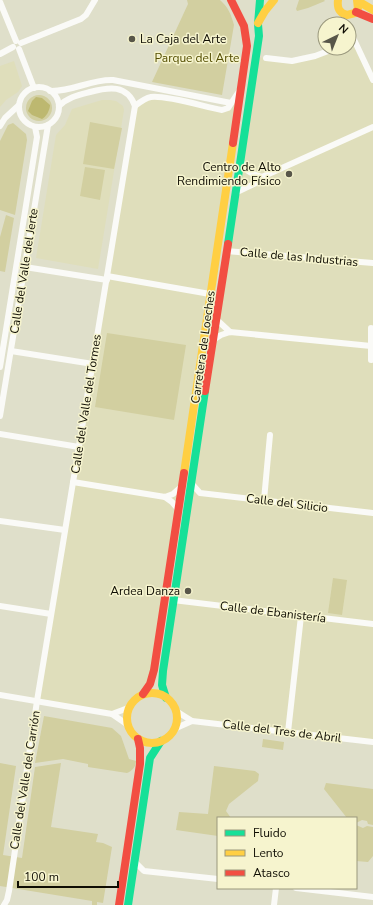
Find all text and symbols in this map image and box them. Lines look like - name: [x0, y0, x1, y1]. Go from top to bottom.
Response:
- north arrow: [317, 16, 357, 56]
- text: N: [335, 21, 352, 37]
- place label: La Caja del Arte: [140, 31, 226, 47]
- marker: La Caja del Arte: [127, 34, 137, 44]
- park label: Parque del Arte: [155, 50, 239, 66]
- place label: Centro de Alto Rendimiendo Físico: [177, 159, 281, 189]
- marker: Centro de Alto Rendimiendo Físico: [284, 169, 294, 179]
- street label: Calle del Valle del Jerte: [6, 207, 42, 335]
- street label: Calle de las Industrias: [239, 244, 359, 270]
- street label: Carretera de Loeches: [187, 289, 219, 404]
- street label: Calle del Valle del Tormes: [67, 333, 105, 475]
- street label: Calle del Silicio: [245, 490, 329, 516]
- place label: Ardea Danza: [110, 583, 180, 599]
- marker: Ardea Danza: [183, 586, 193, 596]
- street label: Calle de Ebanistería: [219, 598, 327, 626]
- street label: Calle del Valle del Carrión: [6, 709, 44, 851]
- street label: Calle del Tres de Abril: [222, 716, 343, 746]
- legend: [217, 817, 357, 889]
- text: Fluido: [253, 825, 287, 841]
- text: Lento: [253, 845, 284, 861]
- scale bar: [18, 863, 118, 889]
- text: Atasco: [253, 865, 290, 881]
- text: 100 m: [24, 869, 59, 885]

